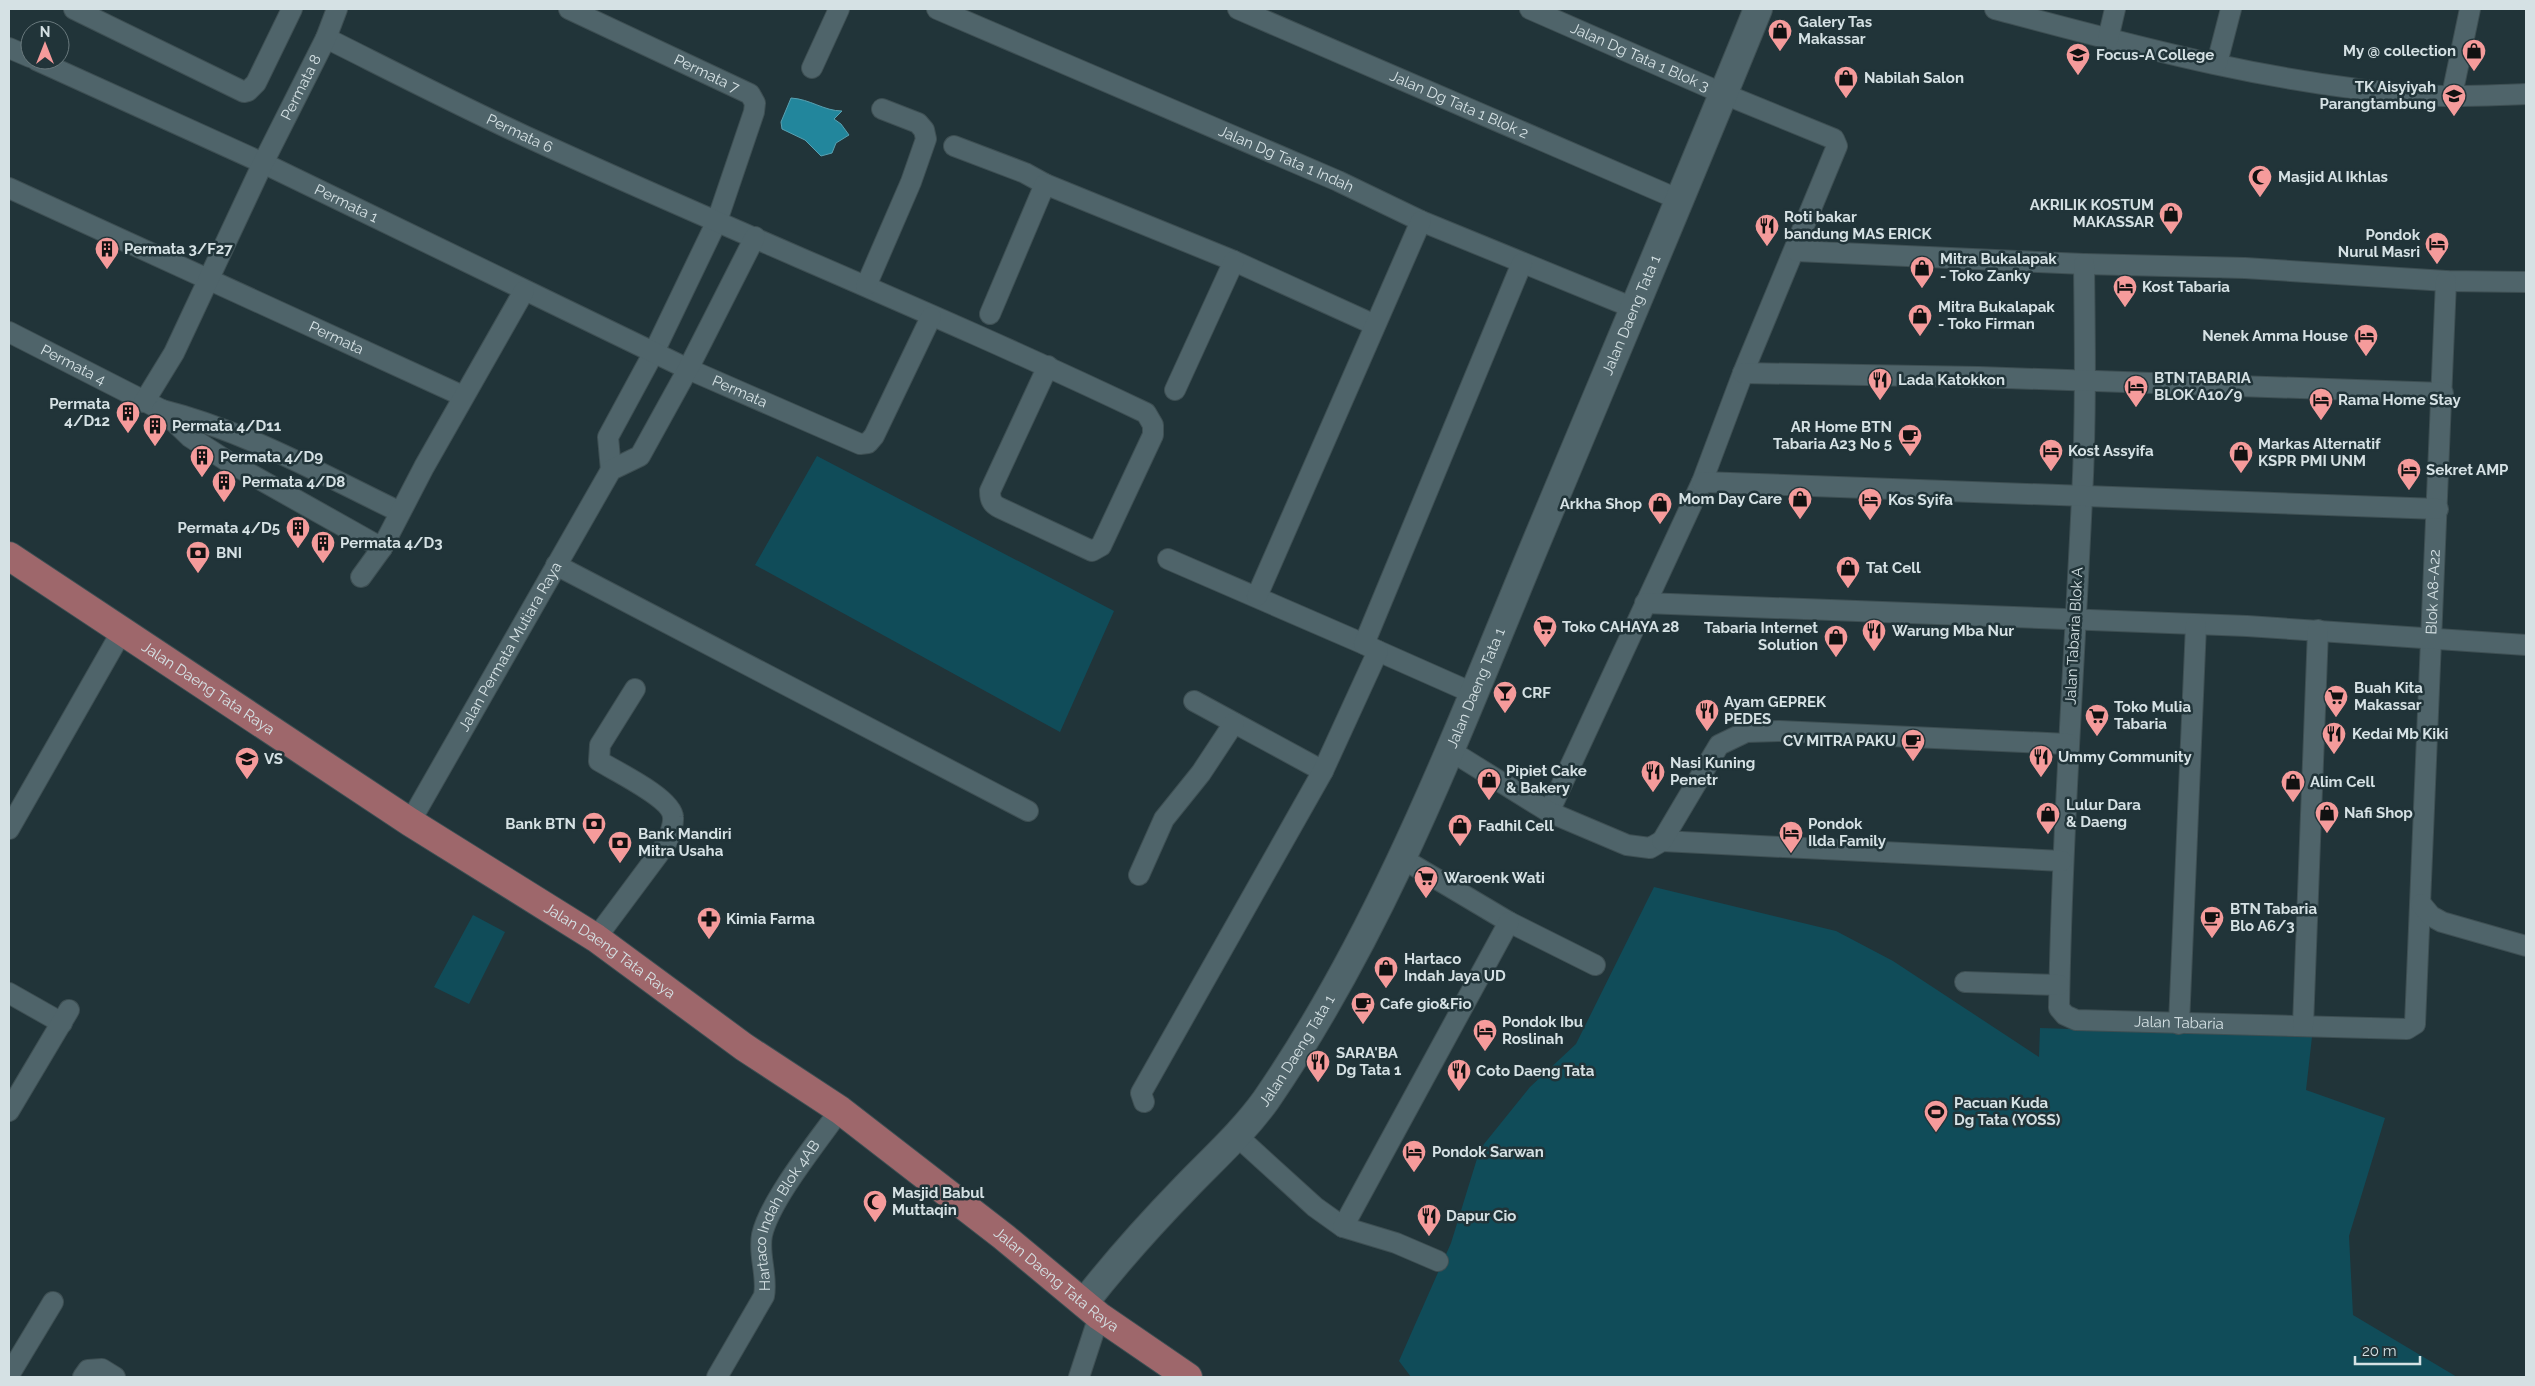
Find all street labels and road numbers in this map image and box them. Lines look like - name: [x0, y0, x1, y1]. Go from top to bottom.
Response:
- street label: Jalan Dg Tata 1 Blok 3: [1568, 19, 1712, 95]
- street label: Permata 8: [277, 51, 325, 123]
- street label: Permata 7: [671, 51, 742, 97]
- street label: Jalan Dg Tata 1 Blok 2: [1387, 67, 1531, 143]
- street label: Permata 6: [484, 110, 556, 157]
- street label: Jalan Dg Tata 1 Indah: [1216, 122, 1357, 196]
- street label: Permata 1: [312, 180, 382, 227]
- street label: Jalan Daeng Tata 1: [1598, 252, 1665, 378]
- street label: Permata: [306, 318, 367, 358]
- street label: Permata 4: [38, 341, 109, 389]
- street label: Permata: [709, 372, 770, 411]
- street label: Blok A8-A22: [2422, 549, 2444, 635]
- street label: Jalan Permata Mutiara Raya: [455, 559, 566, 734]
- street label: Jalan Tabaria Blok A: [2061, 567, 2087, 705]
- street label: Jalan Daeng Tata 1: [1443, 625, 1509, 751]
- street label: Jalan Daeng Tata Raya: [138, 638, 278, 739]
- street label: Jalan Daeng Tata Raya: [541, 899, 679, 1002]
- street label: Jalan Daeng Tata 1: [1255, 991, 1339, 1110]
- street label: Jalan Tabaria: [2134, 1013, 2224, 1033]
- street label: Hartaco Indah Blok 4AB: [752, 1137, 824, 1291]
- street label: Jalan Daeng Tata Raya: [990, 1224, 1122, 1336]

